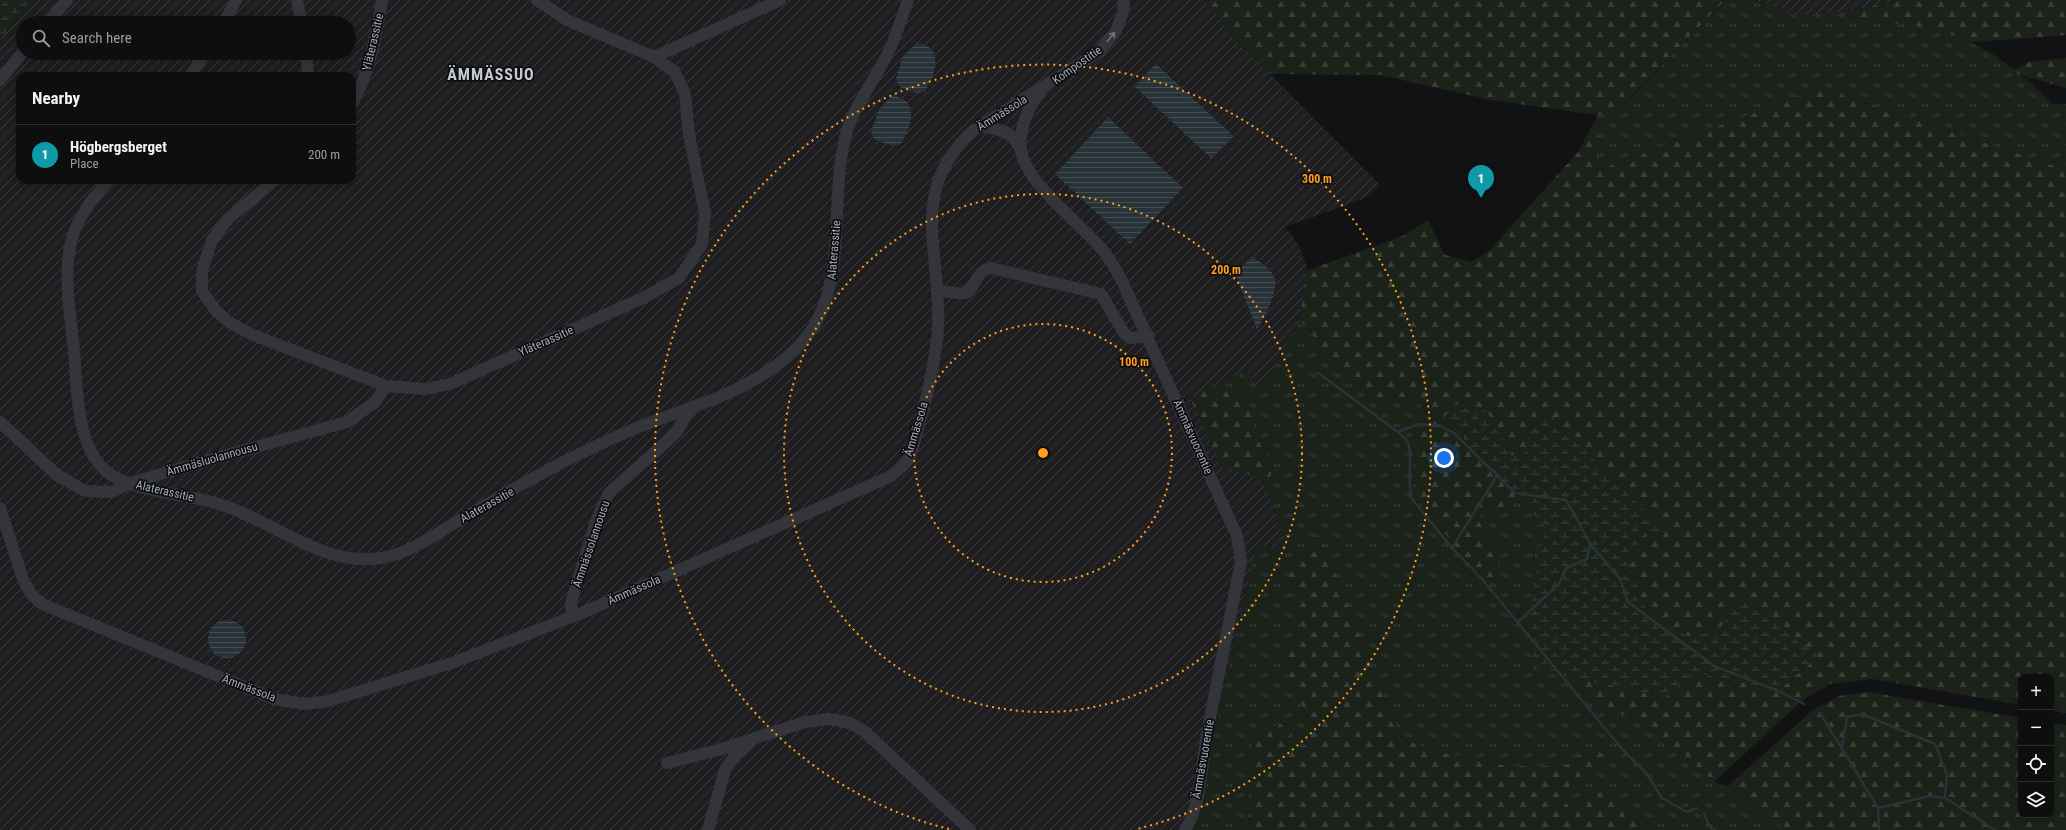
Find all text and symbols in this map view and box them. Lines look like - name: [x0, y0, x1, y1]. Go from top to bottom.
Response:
- street label: Yläterassitie: [360, 11, 387, 72]
- search box: [16, 16, 356, 60]
- icon: search: [30, 27, 52, 49]
- text: Search here: [62, 29, 132, 47]
- one-way arrow: [1107, 32, 1116, 42]
- street label: Kompostitie: [1050, 43, 1105, 87]
- district label: ÄMMÄSSUO: [447, 65, 535, 84]
- text: Nearby: [32, 88, 80, 108]
- street label: Ämmässola: [974, 91, 1030, 134]
- text: Högbergsberget: [70, 138, 167, 156]
- text: 1: [42, 147, 48, 162]
- text: 200 m: [308, 147, 340, 162]
- text: Place: [70, 156, 99, 171]
- pin: 1: [1468, 165, 1494, 198]
- text: 300 m: [1302, 172, 1332, 186]
- street label: Alaterassitie: [824, 219, 844, 280]
- text: 200 m: [1211, 263, 1241, 277]
- street label: Yläterassitie: [516, 323, 576, 359]
- text: 100 m: [1119, 355, 1149, 369]
- street label: Ämmäsvuorentie: [1170, 397, 1217, 477]
- street label: Ämmässola: [900, 400, 931, 458]
- street label: Ämmäsluolannousu: [165, 438, 259, 479]
- centre of rings: [1036, 446, 1050, 460]
- your location: [1434, 448, 1454, 468]
- street label: Alaterassitie: [134, 477, 196, 505]
- street label: Alaterassitie: [458, 484, 517, 526]
- street label: Ämmässolannousu: [569, 498, 612, 589]
- street label: Ämmässola: [605, 571, 663, 608]
- street label: Ämmässola: [220, 670, 278, 705]
- map controls: [2018, 674, 2054, 818]
- button: +: [2018, 674, 2054, 710]
- button: −: [2018, 710, 2054, 746]
- street label: Ämmäsvuorentie: [1188, 718, 1217, 800]
- button: locate: [2018, 746, 2054, 782]
- button: layers: [2018, 782, 2054, 818]

